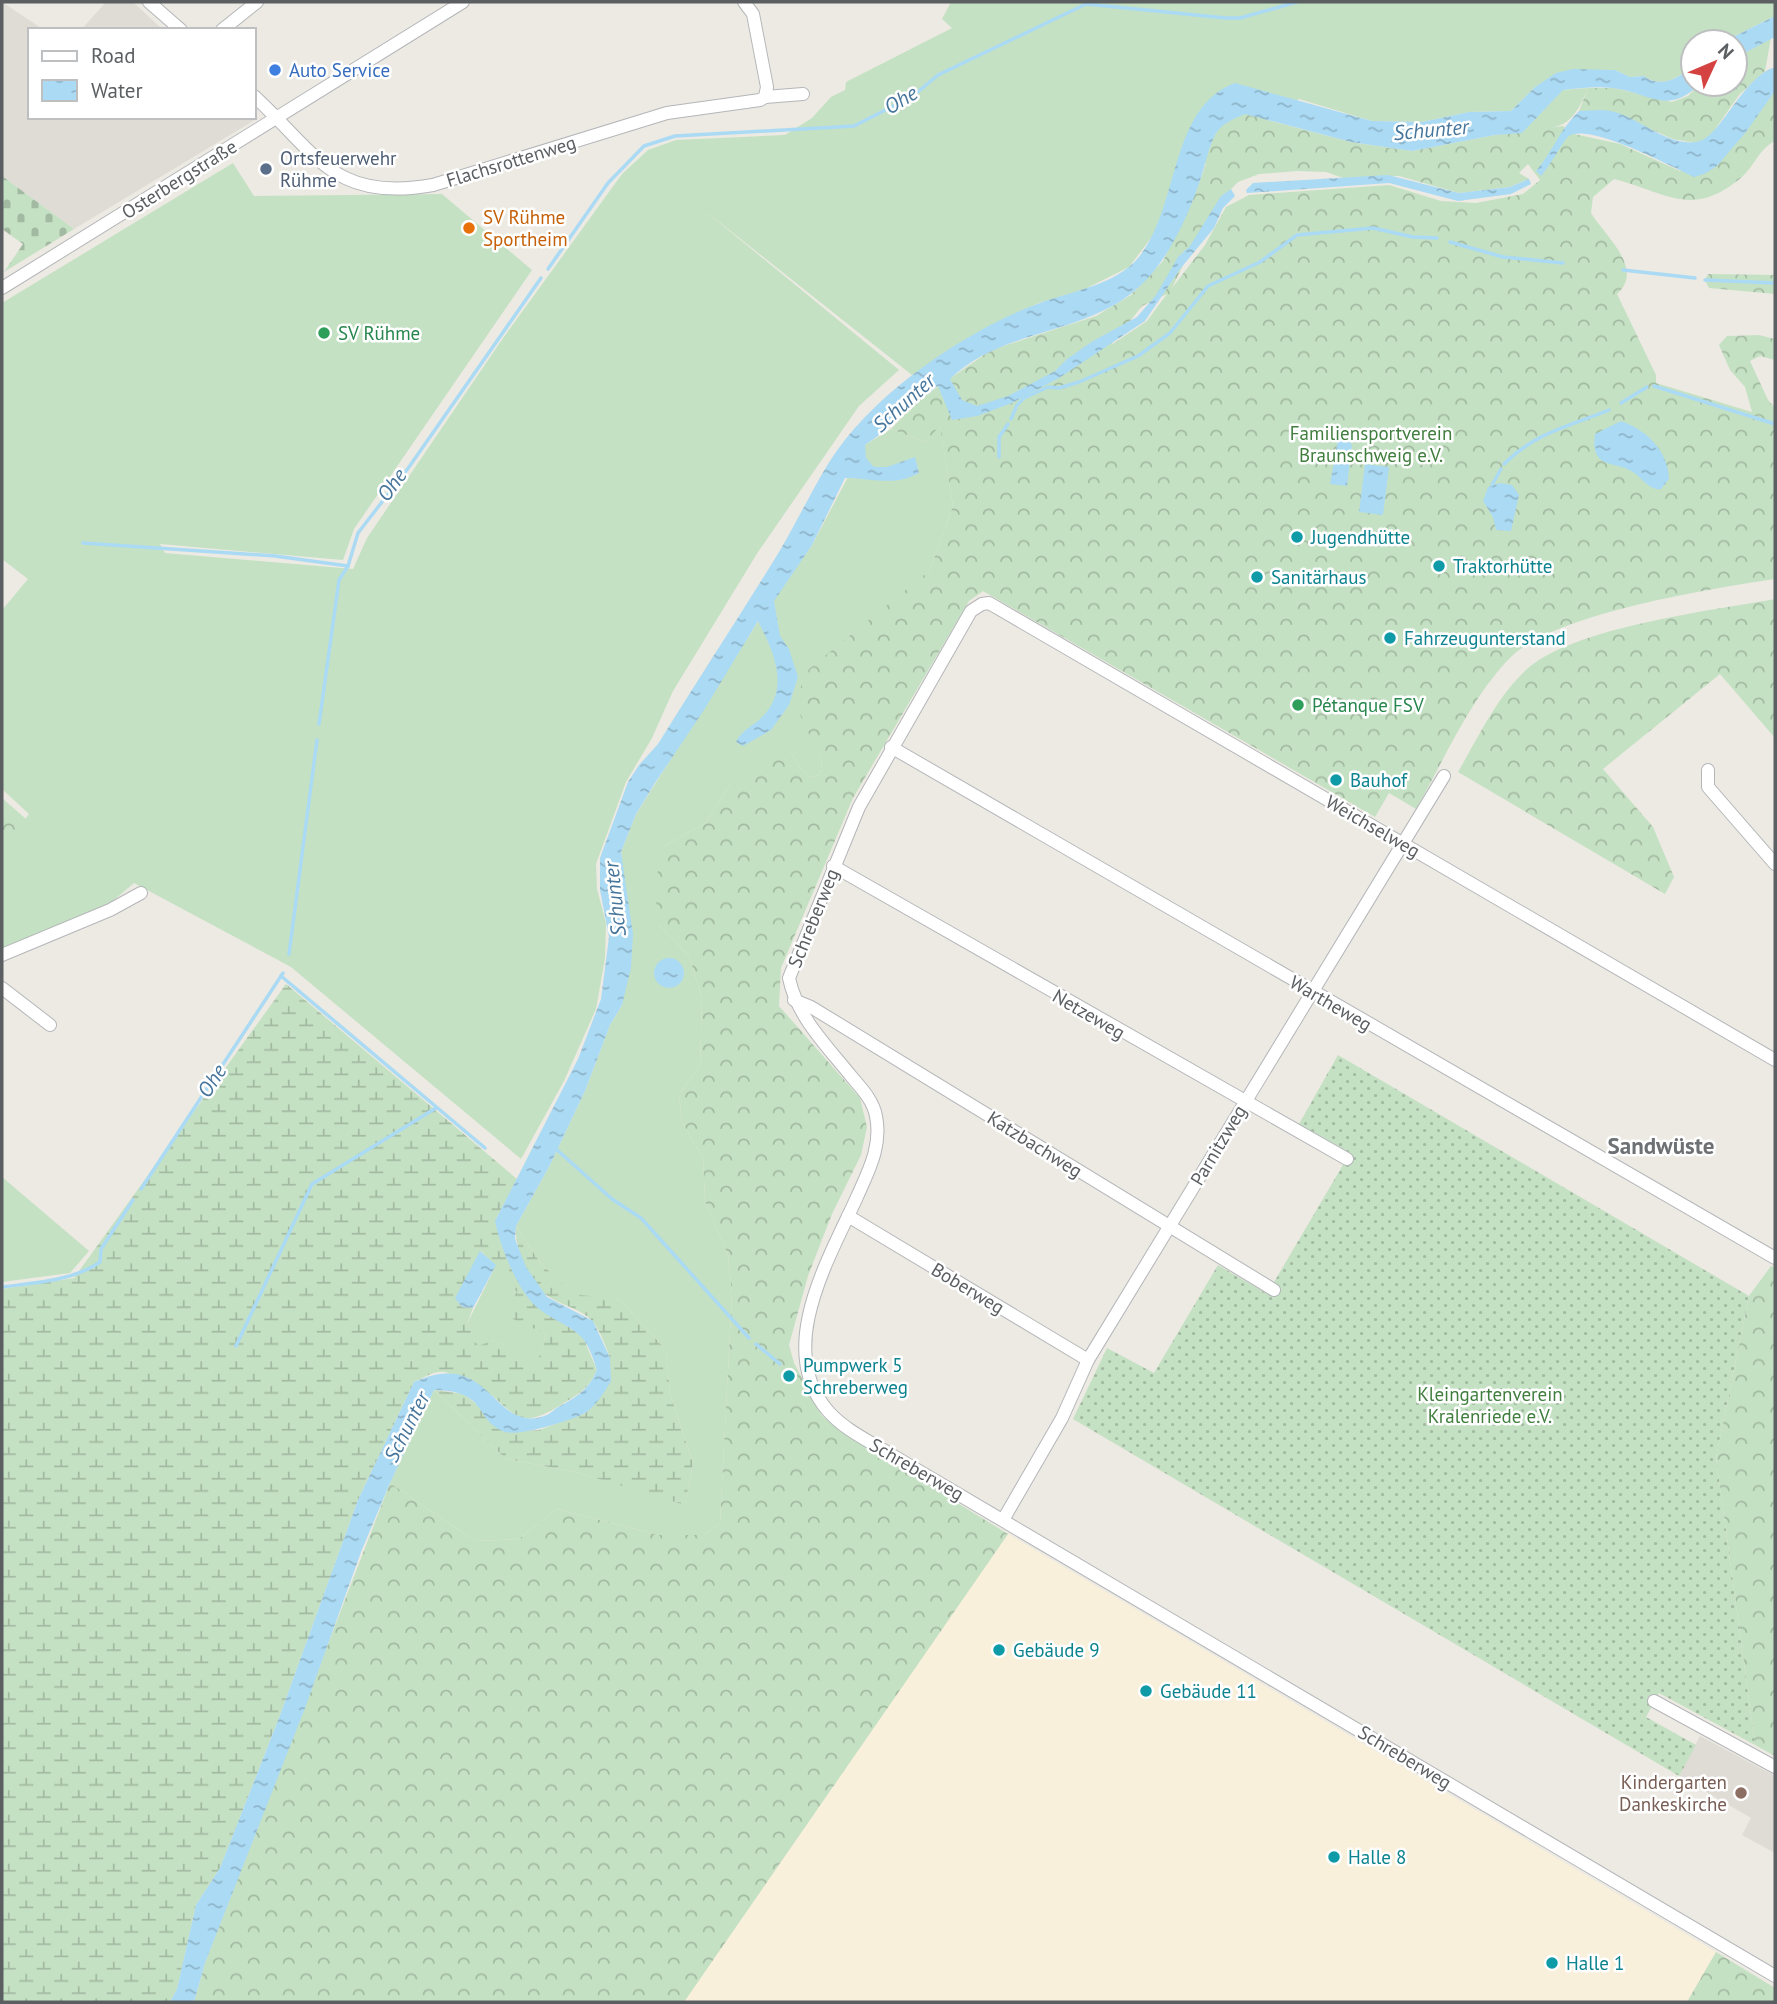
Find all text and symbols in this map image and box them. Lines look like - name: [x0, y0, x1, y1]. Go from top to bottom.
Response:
- legend: [28, 28, 256, 119]
- north arrow: [1679, 28, 1749, 98]
- text: N: [1713, 38, 1739, 64]
- text: Road: [91, 42, 135, 69]
- place label: Auto Service: [289, 58, 390, 82]
- marker: Auto Service: [267, 62, 283, 78]
- text: Water: [91, 77, 143, 104]
- water label: Ohe: [879, 79, 923, 120]
- water label: Schunter: [1392, 113, 1472, 146]
- street label: Flachsrottenweg: [443, 130, 579, 192]
- street label: Osterbergstraße: [117, 134, 241, 224]
- place label: Ortsfeuerwehr Rühme: [280, 146, 397, 192]
- marker: Ortsfeuerwehr Rühme: [258, 161, 274, 177]
- place label: SV Rühme Sportheim: [483, 205, 568, 251]
- marker: SV Rühme Sportheim: [461, 220, 477, 236]
- place label: SV Rühme: [338, 321, 420, 345]
- marker: SV Rühme: [316, 325, 332, 341]
- water label: Schunter: [867, 366, 942, 438]
- park label: Familiensportverein Braunschweig e.V.: [1290, 421, 1452, 467]
- water label: Ohe: [371, 463, 413, 507]
- place label: Jugendhütte: [1310, 525, 1410, 549]
- marker: Jugendhütte: [1289, 529, 1305, 545]
- place label: Traktorhütte: [1453, 554, 1552, 578]
- marker: Traktorhütte: [1431, 558, 1447, 574]
- place label: Sanitärhaus: [1271, 565, 1366, 589]
- marker: Sanitärhaus: [1249, 569, 1265, 585]
- place label: Fahrzeugunterstand: [1404, 626, 1566, 650]
- marker: Fahrzeugunterstand: [1382, 630, 1398, 646]
- place label: Pétanque FSV: [1312, 693, 1424, 717]
- marker: Pétanque FSV: [1290, 697, 1306, 713]
- place label: Bauhof: [1350, 768, 1408, 792]
- marker: Bauhof: [1328, 772, 1344, 788]
- street label: Weichselweg: [1321, 789, 1425, 863]
- water label: Schunter: [597, 858, 632, 938]
- street label: Schreberweg: [782, 865, 844, 971]
- street label: Wartheweg: [1286, 970, 1376, 1036]
- street label: Netzeweg: [1048, 984, 1130, 1044]
- water label: Ohe: [191, 1059, 232, 1103]
- street label: Parnitzweg: [1185, 1100, 1251, 1190]
- street label: Katzbachweg: [983, 1105, 1087, 1183]
- district label: Sandwüste: [1608, 1131, 1714, 1160]
- street label: Boberweg: [927, 1257, 1009, 1319]
- place label: Pumpwerk 5 Schreberweg: [803, 1353, 908, 1399]
- marker: Pumpwerk 5 Schreberweg: [781, 1368, 797, 1384]
- park label: Kleingartenverein Kralenriede e.V.: [1417, 1382, 1563, 1428]
- water label: Schunter: [377, 1385, 437, 1466]
- street label: Schreberweg: [866, 1432, 968, 1506]
- place label: Gebäude 9: [1013, 1638, 1100, 1662]
- marker: Gebäude 9: [991, 1642, 1007, 1658]
- place label: Gebäude 11: [1160, 1679, 1257, 1703]
- marker: Gebäude 11: [1138, 1683, 1154, 1699]
- street label: Schreberweg: [1354, 1720, 1456, 1794]
- place label: Kindergarten Dankeskirche: [1619, 1770, 1727, 1816]
- marker: Kindergarten Dankeskirche: [1733, 1785, 1749, 1801]
- place label: Halle 8: [1348, 1845, 1406, 1869]
- marker: Halle 8: [1326, 1849, 1342, 1865]
- place label: Halle 1: [1566, 1951, 1624, 1975]
- marker: Halle 1: [1544, 1955, 1560, 1971]

